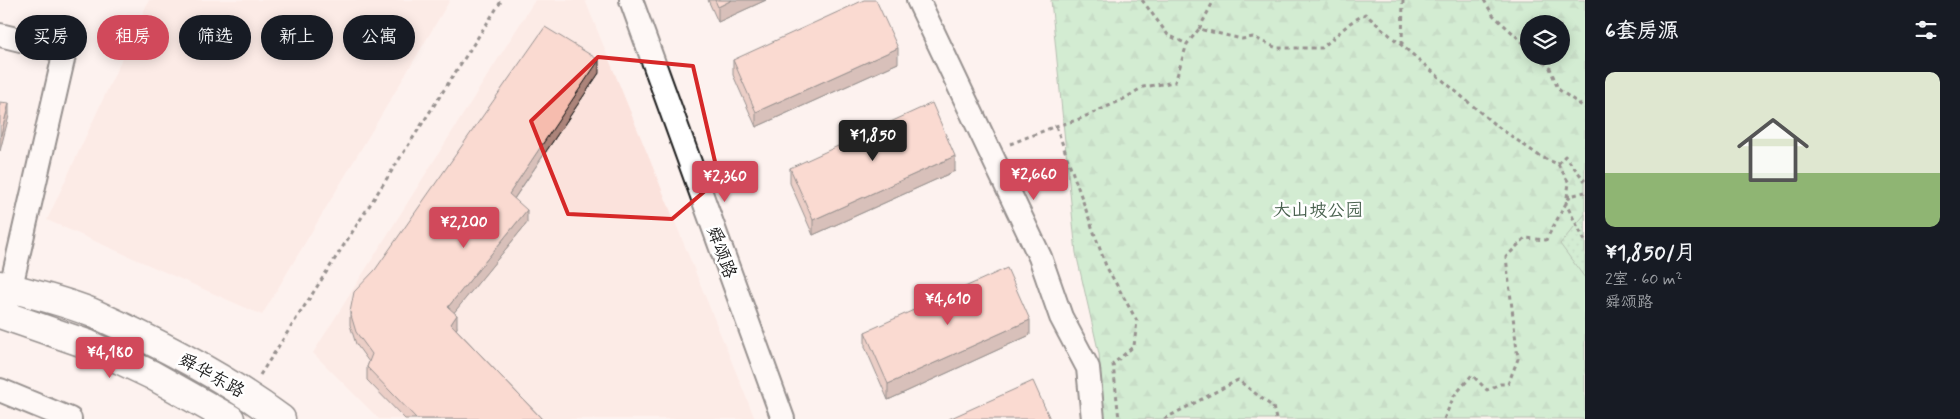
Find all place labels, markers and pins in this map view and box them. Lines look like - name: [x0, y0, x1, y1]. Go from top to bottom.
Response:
- pin: ¥1,850: [832, 120, 914, 162]
- pin: ¥2,660: [993, 158, 1075, 201]
- pin: ¥2,360: [684, 160, 766, 203]
- pin: ¥2,200: [423, 206, 505, 249]
- pin: ¥4,610: [907, 284, 989, 326]
- pin: ¥4,180: [69, 336, 151, 379]

